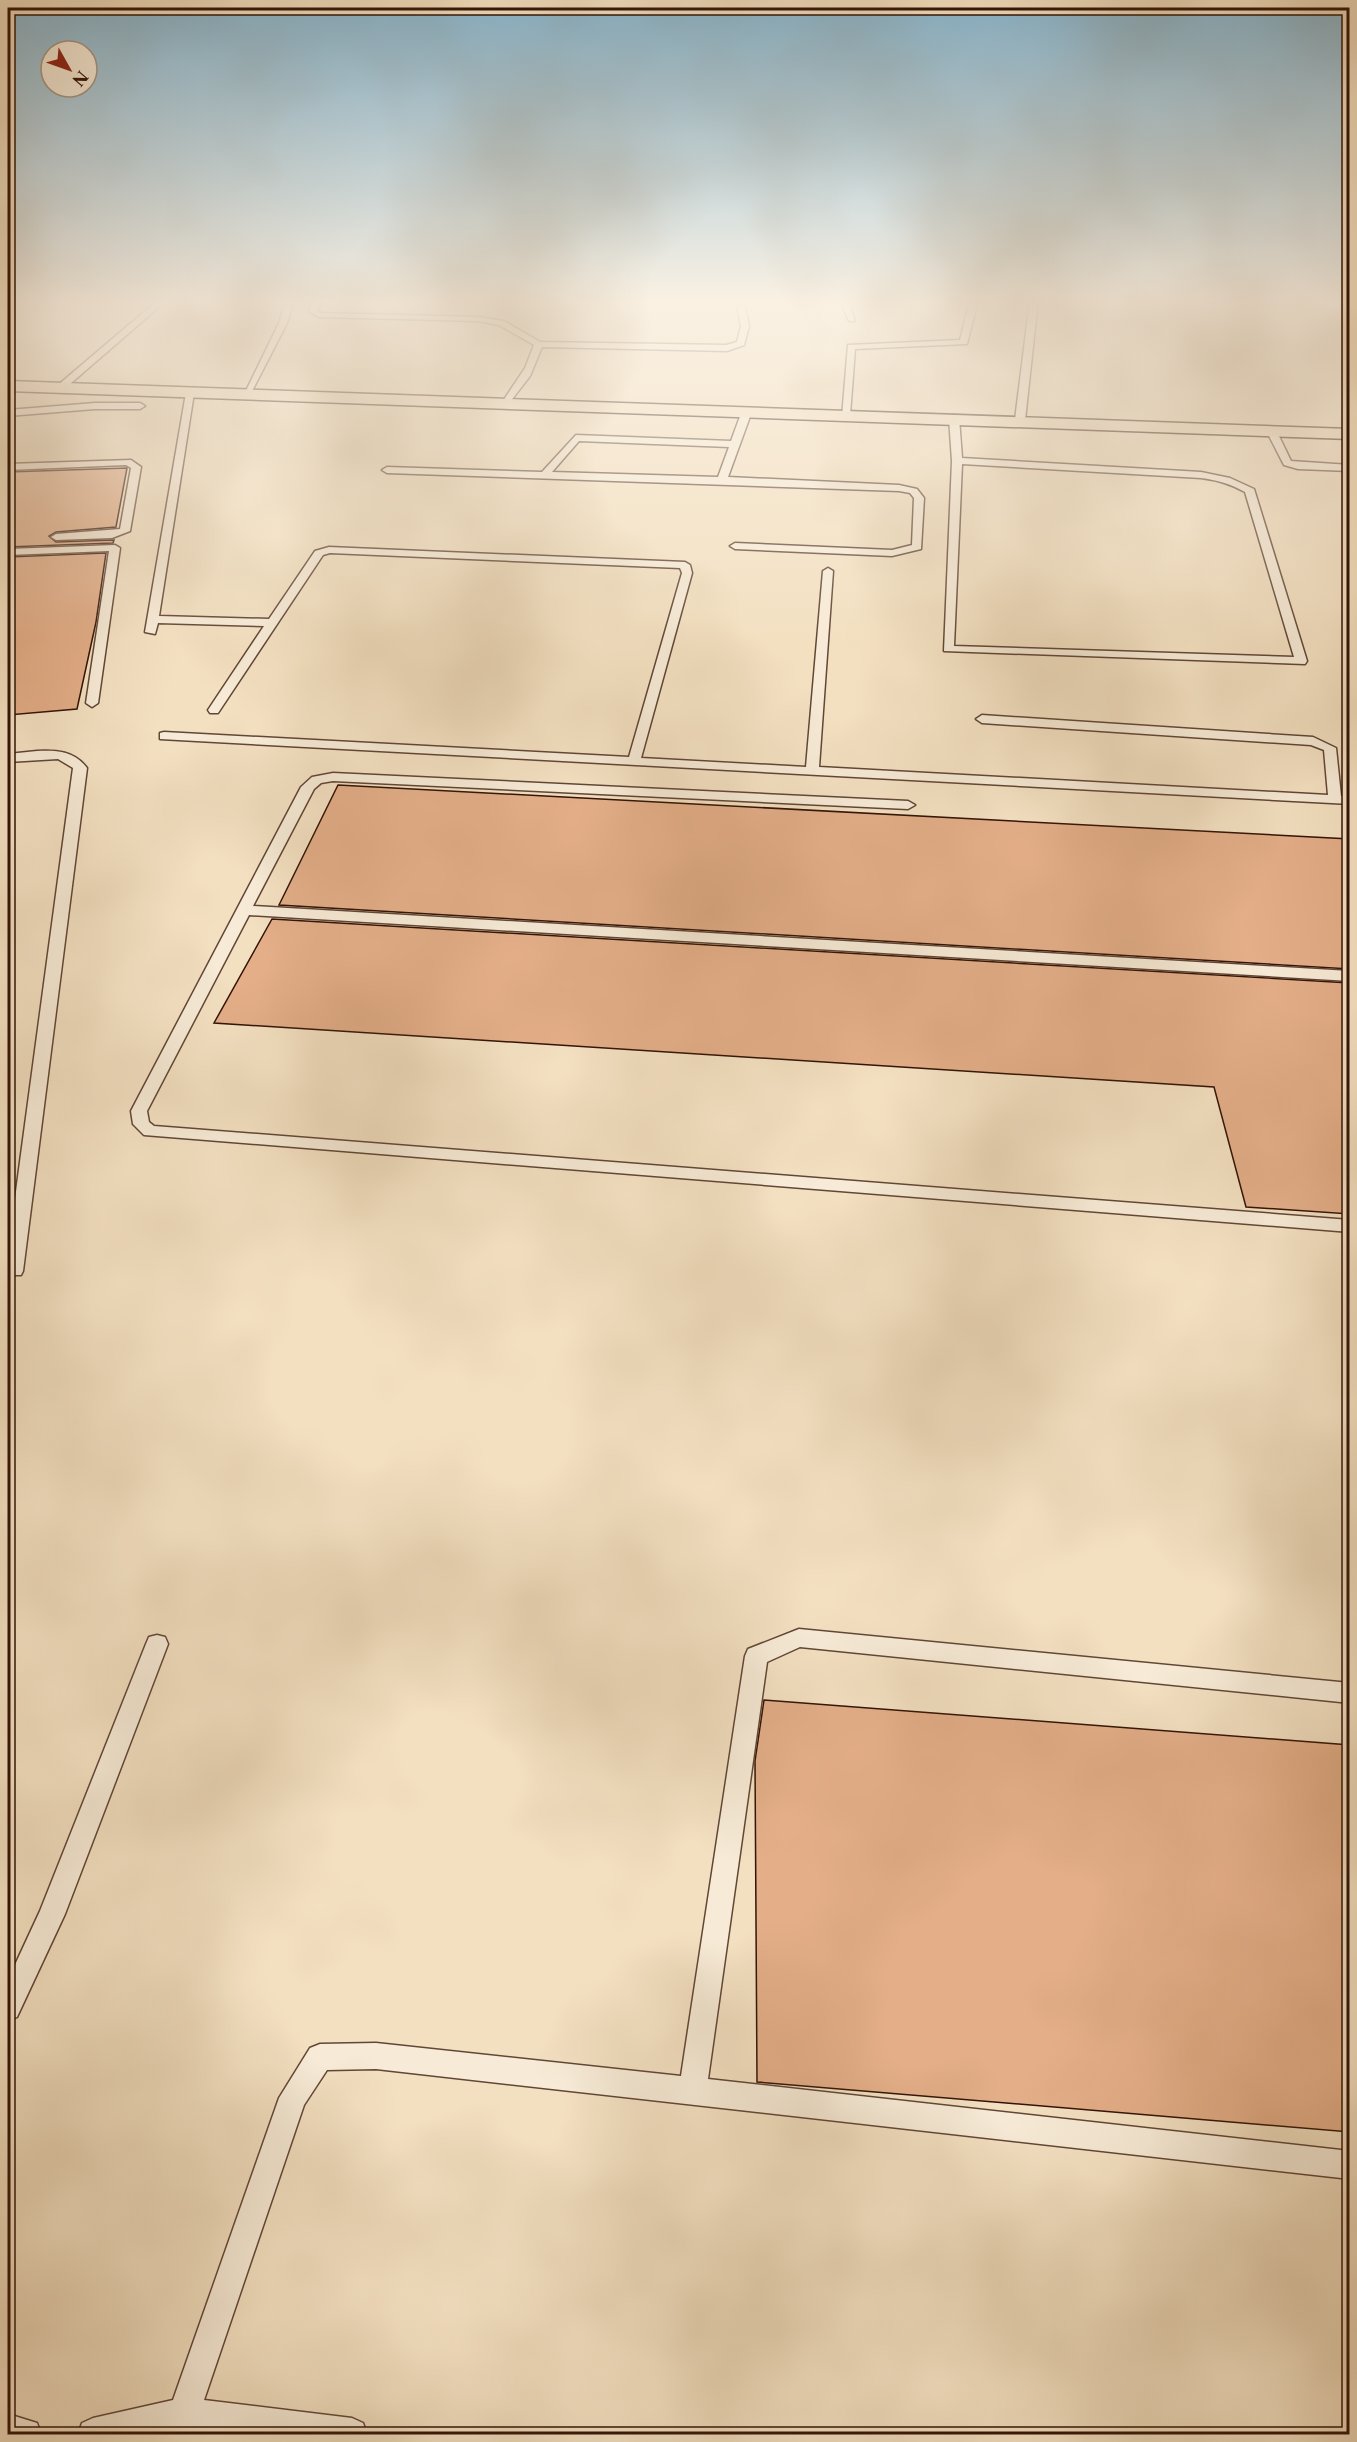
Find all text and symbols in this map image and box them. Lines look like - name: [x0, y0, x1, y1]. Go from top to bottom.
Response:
- north arrow: [39, 39, 99, 99]
- text: N: [68, 67, 93, 90]

